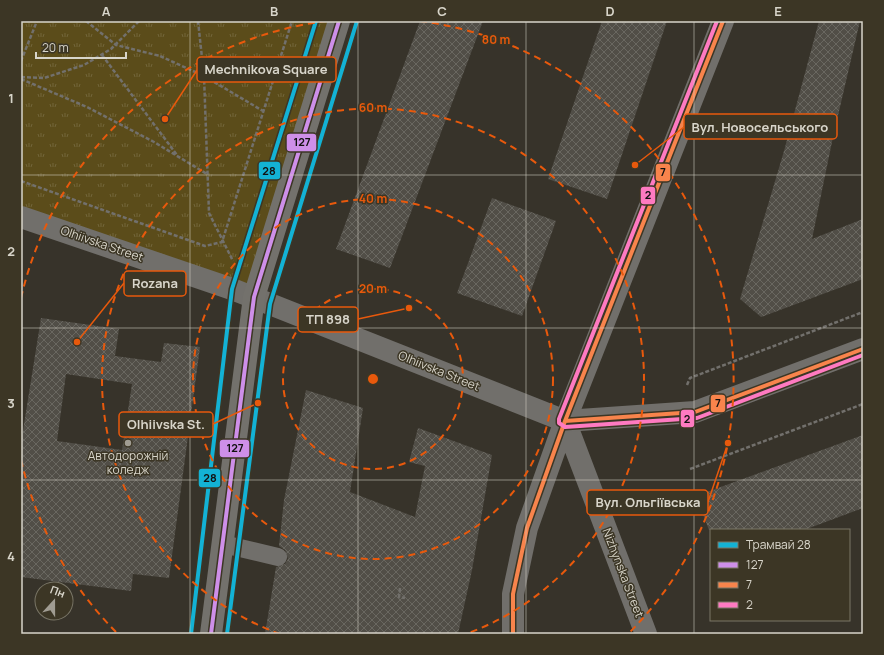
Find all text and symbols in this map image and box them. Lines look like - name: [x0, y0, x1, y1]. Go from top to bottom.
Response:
- text: A: [102, 2, 111, 20]
- text: B: [270, 2, 278, 20]
- text: C: [437, 2, 447, 20]
- text: D: [605, 2, 615, 20]
- text: E: [774, 2, 782, 20]
- text: 80 m: [482, 31, 510, 48]
- scale bar: [36, 34, 126, 60]
- text: 20 m: [42, 39, 69, 56]
- callout: Mechnikova Square: [197, 57, 336, 82]
- text: Mechnikova Square: [205, 60, 328, 78]
- text: 1: [8, 89, 14, 107]
- text: 60 m: [359, 99, 387, 116]
- callout: Вул. Новосельського: [684, 114, 837, 139]
- text: Вул. Новосельського: [692, 118, 828, 136]
- line badge: 127: [286, 133, 317, 152]
- text: 127: [293, 134, 311, 149]
- line badge: 28: [258, 161, 281, 180]
- text: 28: [262, 163, 276, 178]
- line badge: 7: [655, 163, 671, 182]
- text: 7: [660, 164, 666, 179]
- line badge: 2: [640, 186, 656, 205]
- text: 2: [645, 187, 651, 202]
- text: 40 m: [359, 190, 387, 207]
- street label: Olhiivska Street: [58, 221, 146, 266]
- text: 2: [7, 242, 15, 260]
- callout: Rozana: [124, 271, 186, 296]
- text: Rozana: [132, 274, 178, 292]
- text: 20 m: [359, 280, 387, 297]
- callout: ТП 898: [298, 307, 358, 332]
- text: ТП 898: [306, 310, 350, 328]
- street label: Olhiivska Street: [396, 346, 483, 395]
- centre of rings: [366, 372, 380, 386]
- text: 3: [7, 394, 15, 412]
- line badge: 7: [710, 394, 726, 413]
- text: 7: [715, 395, 721, 410]
- line badge: 2: [680, 409, 695, 428]
- text: 2: [684, 411, 690, 426]
- callout: Olhiivska St.: [119, 412, 213, 437]
- text: Olhiivska St.: [127, 415, 205, 433]
- marker: Автодорожній коледж: [123, 438, 133, 448]
- line badge: 127: [219, 439, 250, 458]
- text: 127: [226, 440, 244, 455]
- place label: Автодорожній коледж: [88, 447, 168, 478]
- line badge: 28: [198, 468, 221, 488]
- text: 28: [203, 470, 217, 485]
- callout: Вул. Ольгіївська: [587, 490, 708, 515]
- text: Вул. Ольгіївська: [596, 493, 700, 511]
- street label: Nizhynska Street: [599, 526, 648, 620]
- legend: [710, 529, 850, 621]
- text: Трамвай 28: [746, 536, 811, 553]
- text: 4: [7, 547, 15, 565]
- text: 127: [746, 556, 764, 573]
- text: 7: [746, 576, 752, 593]
- north arrow: [34, 581, 74, 621]
- text: Пн: [48, 582, 68, 601]
- text: 2: [746, 596, 753, 613]

